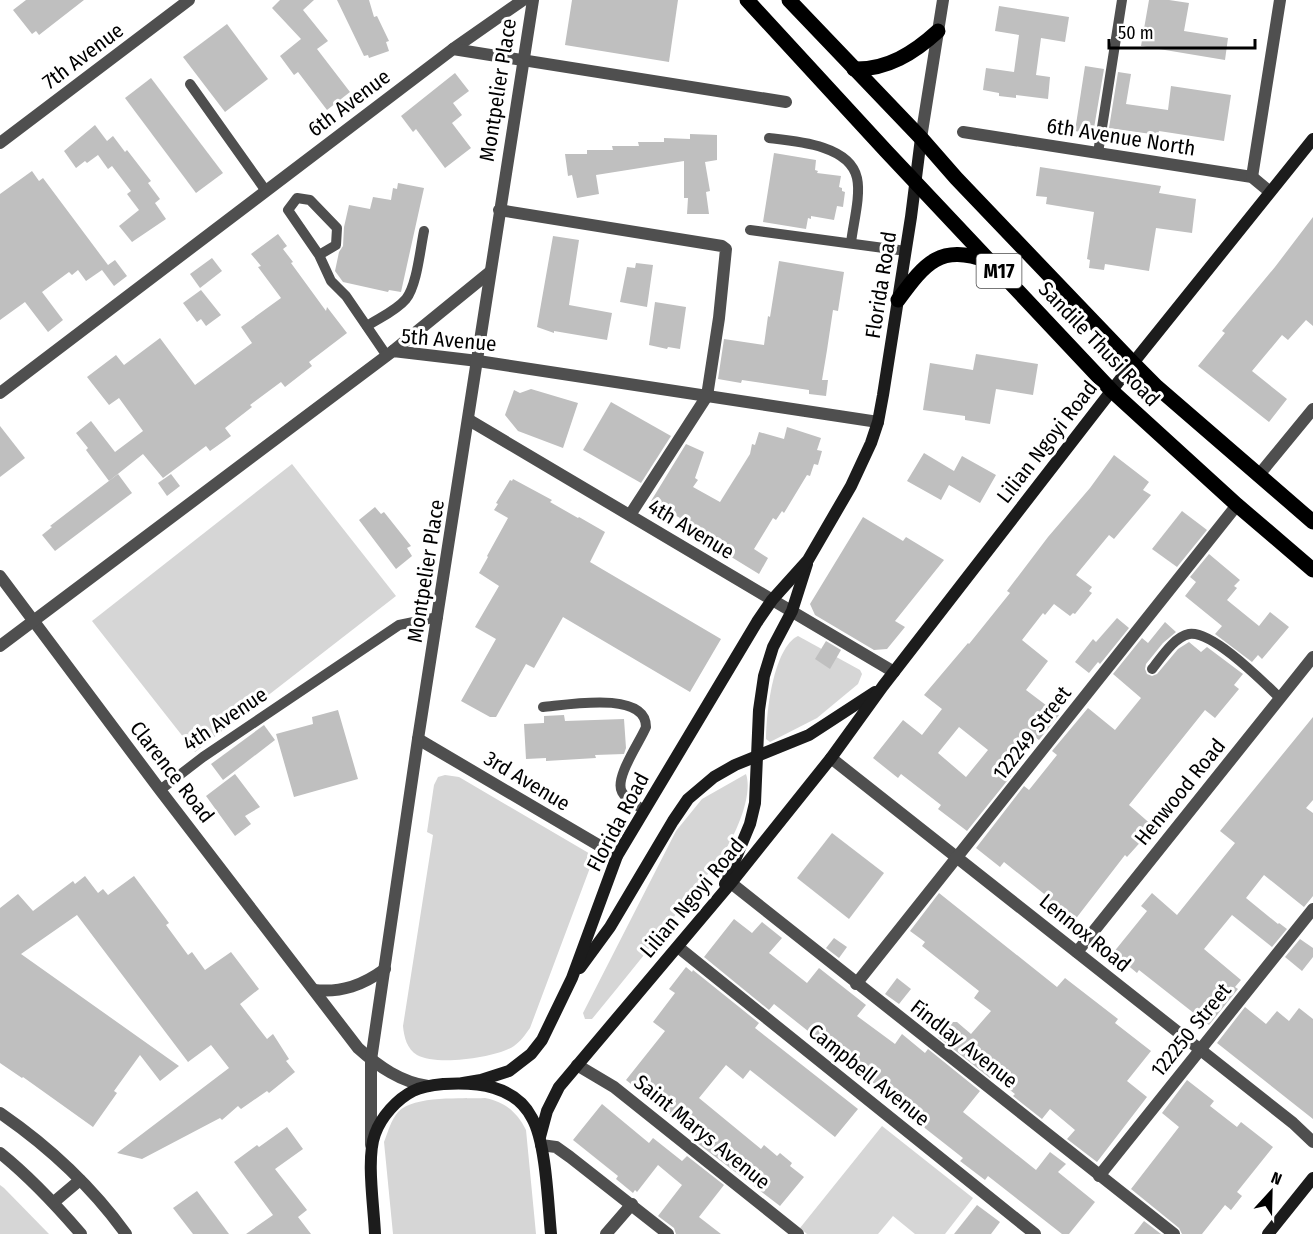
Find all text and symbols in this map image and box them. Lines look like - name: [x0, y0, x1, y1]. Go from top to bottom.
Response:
- scale bar: [1109, 12, 1254, 50]
- street label: 7th Avenue: [37, 17, 129, 95]
- street label: Montpelier Place: [474, 17, 522, 163]
- text: 50 m: [1118, 22, 1154, 44]
- street label: 6th Avenue: [303, 64, 395, 142]
- street label: 6th Avenue North: [1045, 112, 1197, 162]
- street label: Florida Road: [860, 230, 902, 340]
- road number: M17: [976, 254, 1022, 288]
- street label: Sandile Thusi Road: [1033, 276, 1165, 412]
- street label: 5th Avenue: [400, 323, 498, 357]
- street label: Lilian Ngoyi Road: [991, 376, 1103, 508]
- street label: 4th Avenue: [643, 493, 739, 565]
- street label: Montpelier Place: [402, 498, 450, 644]
- street label: 4th Avenue: [178, 681, 272, 757]
- street label: 122249 Street: [987, 681, 1077, 785]
- street label: Clarence Road: [124, 716, 220, 828]
- street label: Henwood Road: [1129, 733, 1231, 851]
- street label: 3rd Avenue: [479, 745, 575, 817]
- street label: Florida Road: [581, 768, 655, 876]
- street label: Lilian Ngoyi Road: [634, 833, 750, 963]
- street label: Lennox Road: [1034, 888, 1136, 978]
- street label: 122250 Street: [1145, 978, 1237, 1082]
- street label: Findlay Avenue: [905, 994, 1023, 1094]
- street label: Campbell Avenue: [803, 1018, 935, 1132]
- street label: Saint Marys Avenue: [629, 1069, 775, 1195]
- north arrow: [1241, 1162, 1301, 1222]
- text: N: [1268, 1168, 1284, 1189]

